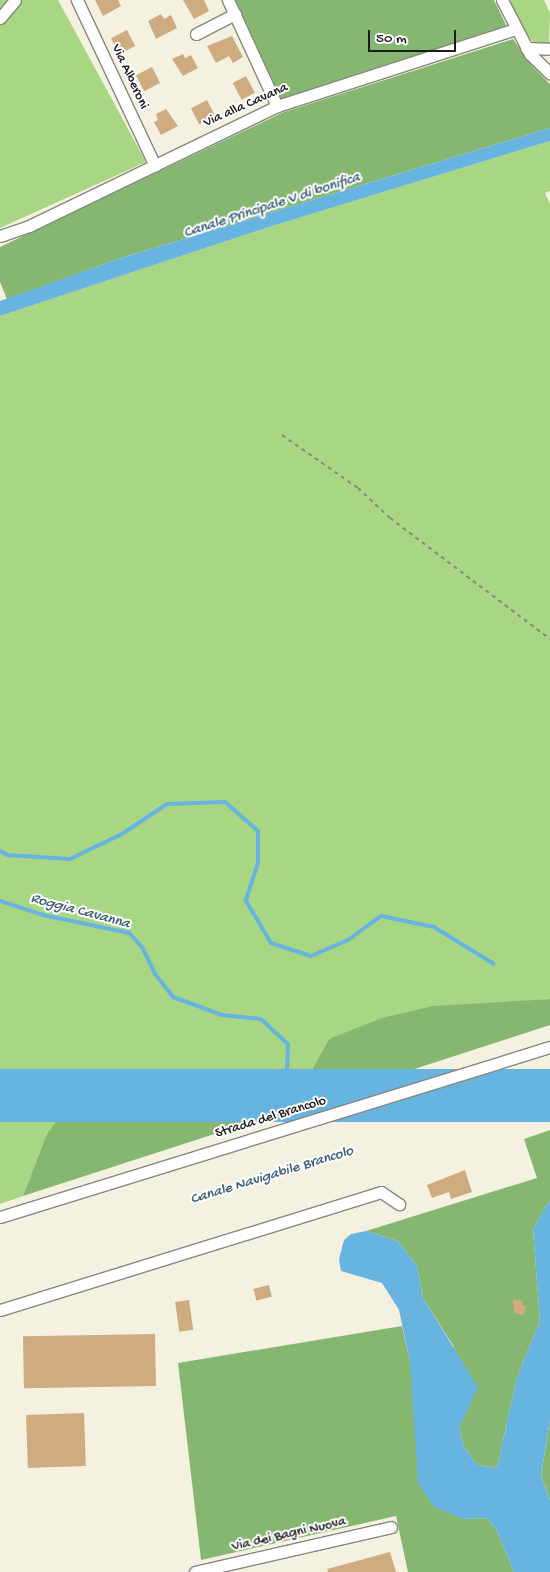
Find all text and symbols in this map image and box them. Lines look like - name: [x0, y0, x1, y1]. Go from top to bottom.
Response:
- scale bar: [370, 20, 458, 52]
- text: 50 m: [376, 30, 407, 48]
- street label: Via Alberoni: [107, 42, 151, 112]
- street label: Via alla Cavana: [201, 80, 291, 132]
- water label: Canale Principale V di bonifica: [182, 169, 362, 243]
- water label: Roggia Cavanna: [28, 890, 132, 934]
- street label: Strada del Brancolo: [214, 1093, 328, 1143]
- water label: Canale Navigabile Brancolo: [188, 1143, 356, 1209]
- street label: Via dei Bagni Nuova: [230, 1514, 348, 1556]

